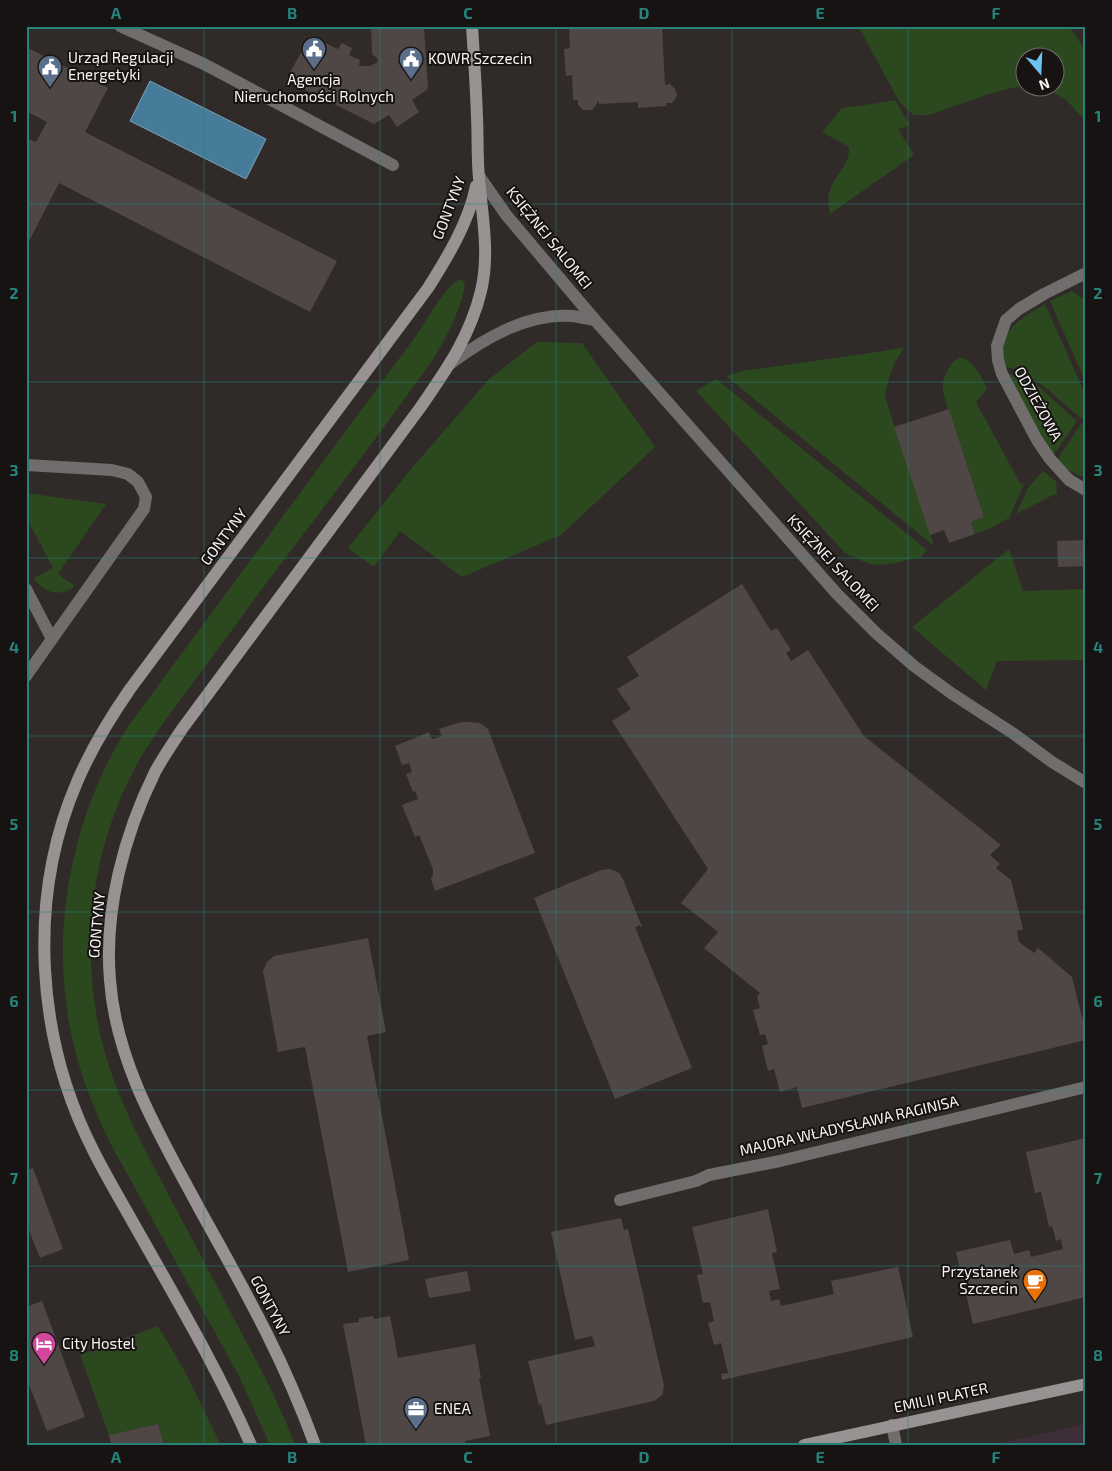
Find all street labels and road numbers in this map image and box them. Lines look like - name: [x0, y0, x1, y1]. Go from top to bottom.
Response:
- street label: GONTYNY: [428, 173, 469, 242]
- street label: KSIĘŻNEJ SALOMEI: [503, 183, 596, 292]
- street label: ODZIEŻOWA: [1011, 363, 1067, 444]
- street label: GONTYNY: [196, 504, 251, 568]
- street label: KSIĘŻNEJ SALOMEI: [784, 510, 883, 615]
- street label: GONTYNY: [84, 891, 108, 959]
- street label: MAJORA WŁADYSŁAWA RAGINISA: [738, 1091, 961, 1159]
- street label: GONTYNY: [247, 1272, 295, 1339]
- street label: EMILII PLATER: [892, 1378, 990, 1416]

